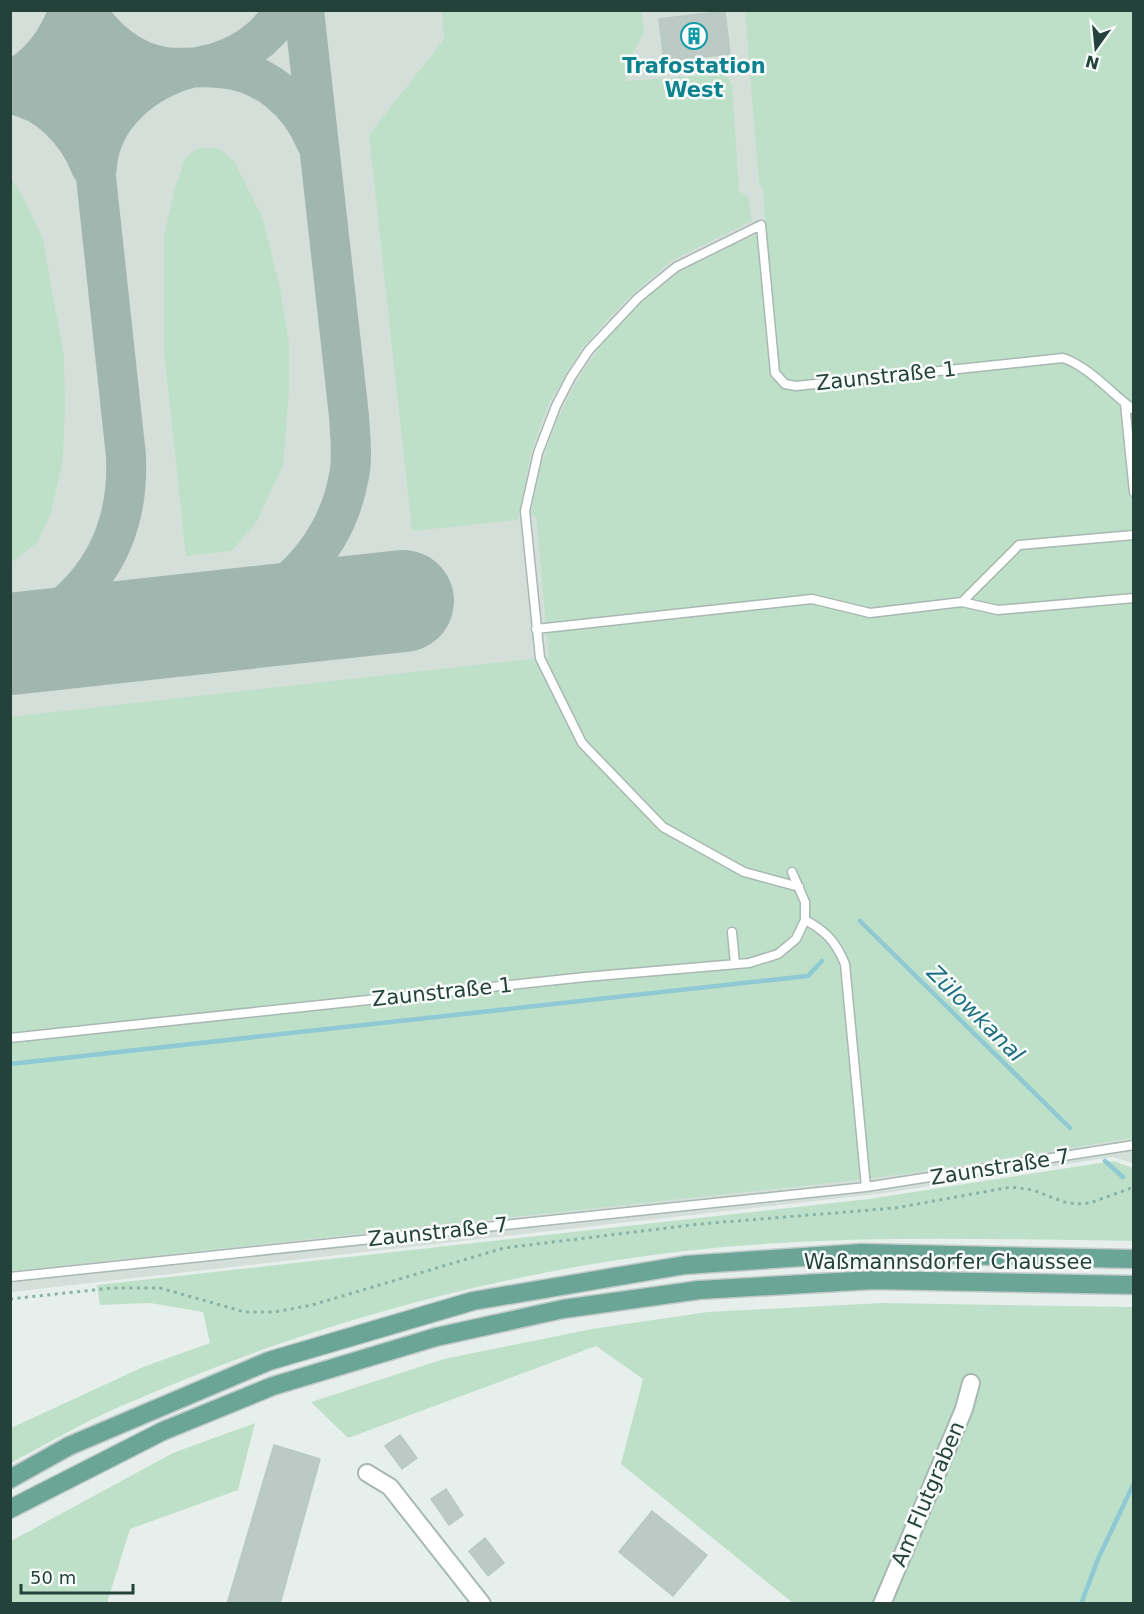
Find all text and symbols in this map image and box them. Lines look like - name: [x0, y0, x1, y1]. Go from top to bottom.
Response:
- north arrow: [1066, 18, 1126, 78]
- building icon: Trafostation West: [679, 21, 709, 51]
- text: N: [1083, 51, 1101, 73]
- place label: Trafostation West: [622, 54, 766, 102]
- street label: Zaunstraße 1: [815, 357, 957, 395]
- water label: Zülowkanal: [921, 959, 1029, 1067]
- street label: Zaunstraße 1: [371, 973, 513, 1011]
- street label: Zaunstraße 7: [929, 1144, 1071, 1190]
- street label: Zaunstraße 7: [367, 1213, 509, 1251]
- street label: Waßmannsdorfer Chaussee: [804, 1250, 1092, 1274]
- street label: Am Flutgraben: [887, 1418, 969, 1570]
- scale bar: [21, 1557, 134, 1595]
- text: 50 m: [30, 1567, 76, 1588]

